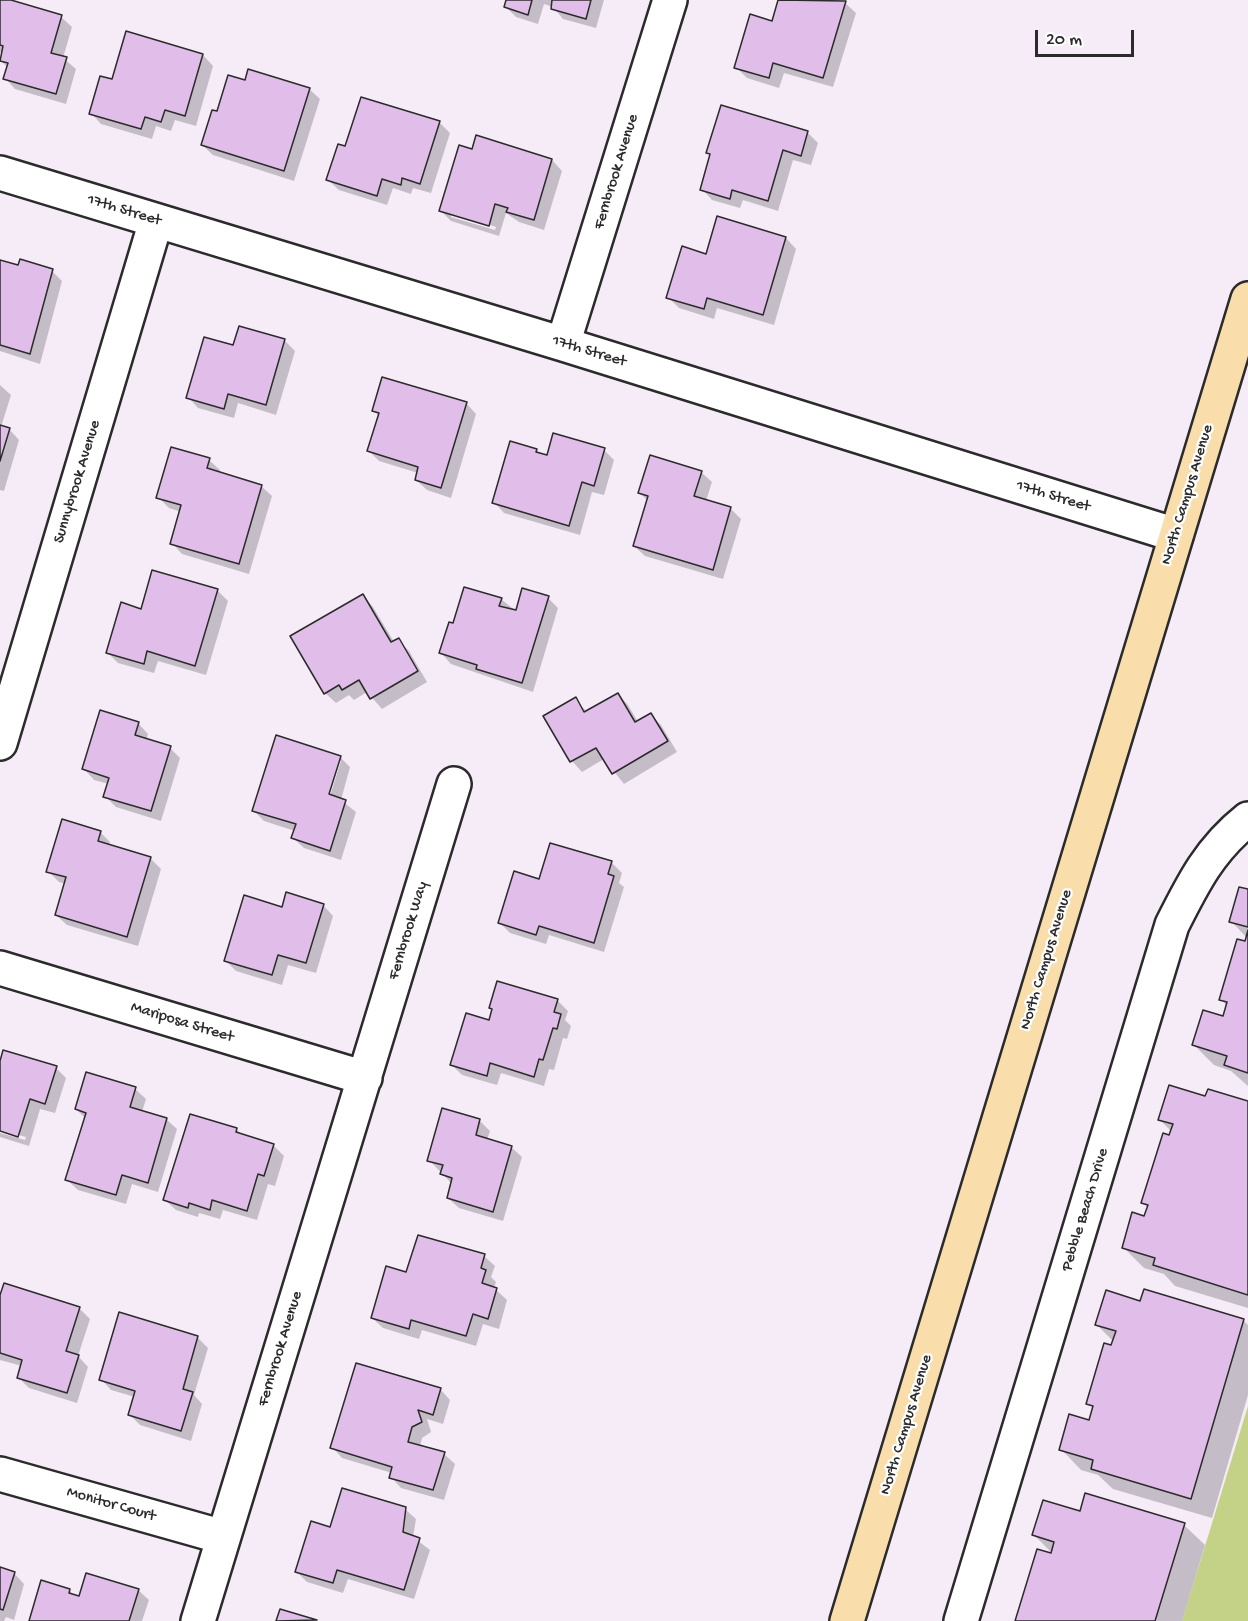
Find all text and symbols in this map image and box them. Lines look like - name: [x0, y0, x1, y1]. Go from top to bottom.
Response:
- scale bar: [1038, 18, 1137, 56]
- text: 20 m: [1046, 30, 1082, 51]
- street label: Fernbrook Avenue: [590, 112, 644, 232]
- street label: 17th Street: [85, 191, 163, 231]
- street label: 17th Street: [550, 332, 628, 372]
- street label: Sunnybrook Avenue: [50, 418, 106, 546]
- street label: North Campus Avenue: [1158, 423, 1218, 567]
- street label: 17th Street: [1014, 477, 1092, 517]
- street label: Fernbrook Way: [385, 880, 433, 982]
- street label: North Campus Avenue: [1017, 888, 1077, 1032]
- street label: Mariposa Street: [128, 998, 236, 1048]
- street label: Pebble Beach Drive: [1058, 1146, 1114, 1274]
- street label: Fernbrook Avenue: [254, 1289, 308, 1409]
- street label: North Campus Avenue: [877, 1353, 937, 1497]
- street label: Monitor Court: [64, 1483, 158, 1527]

